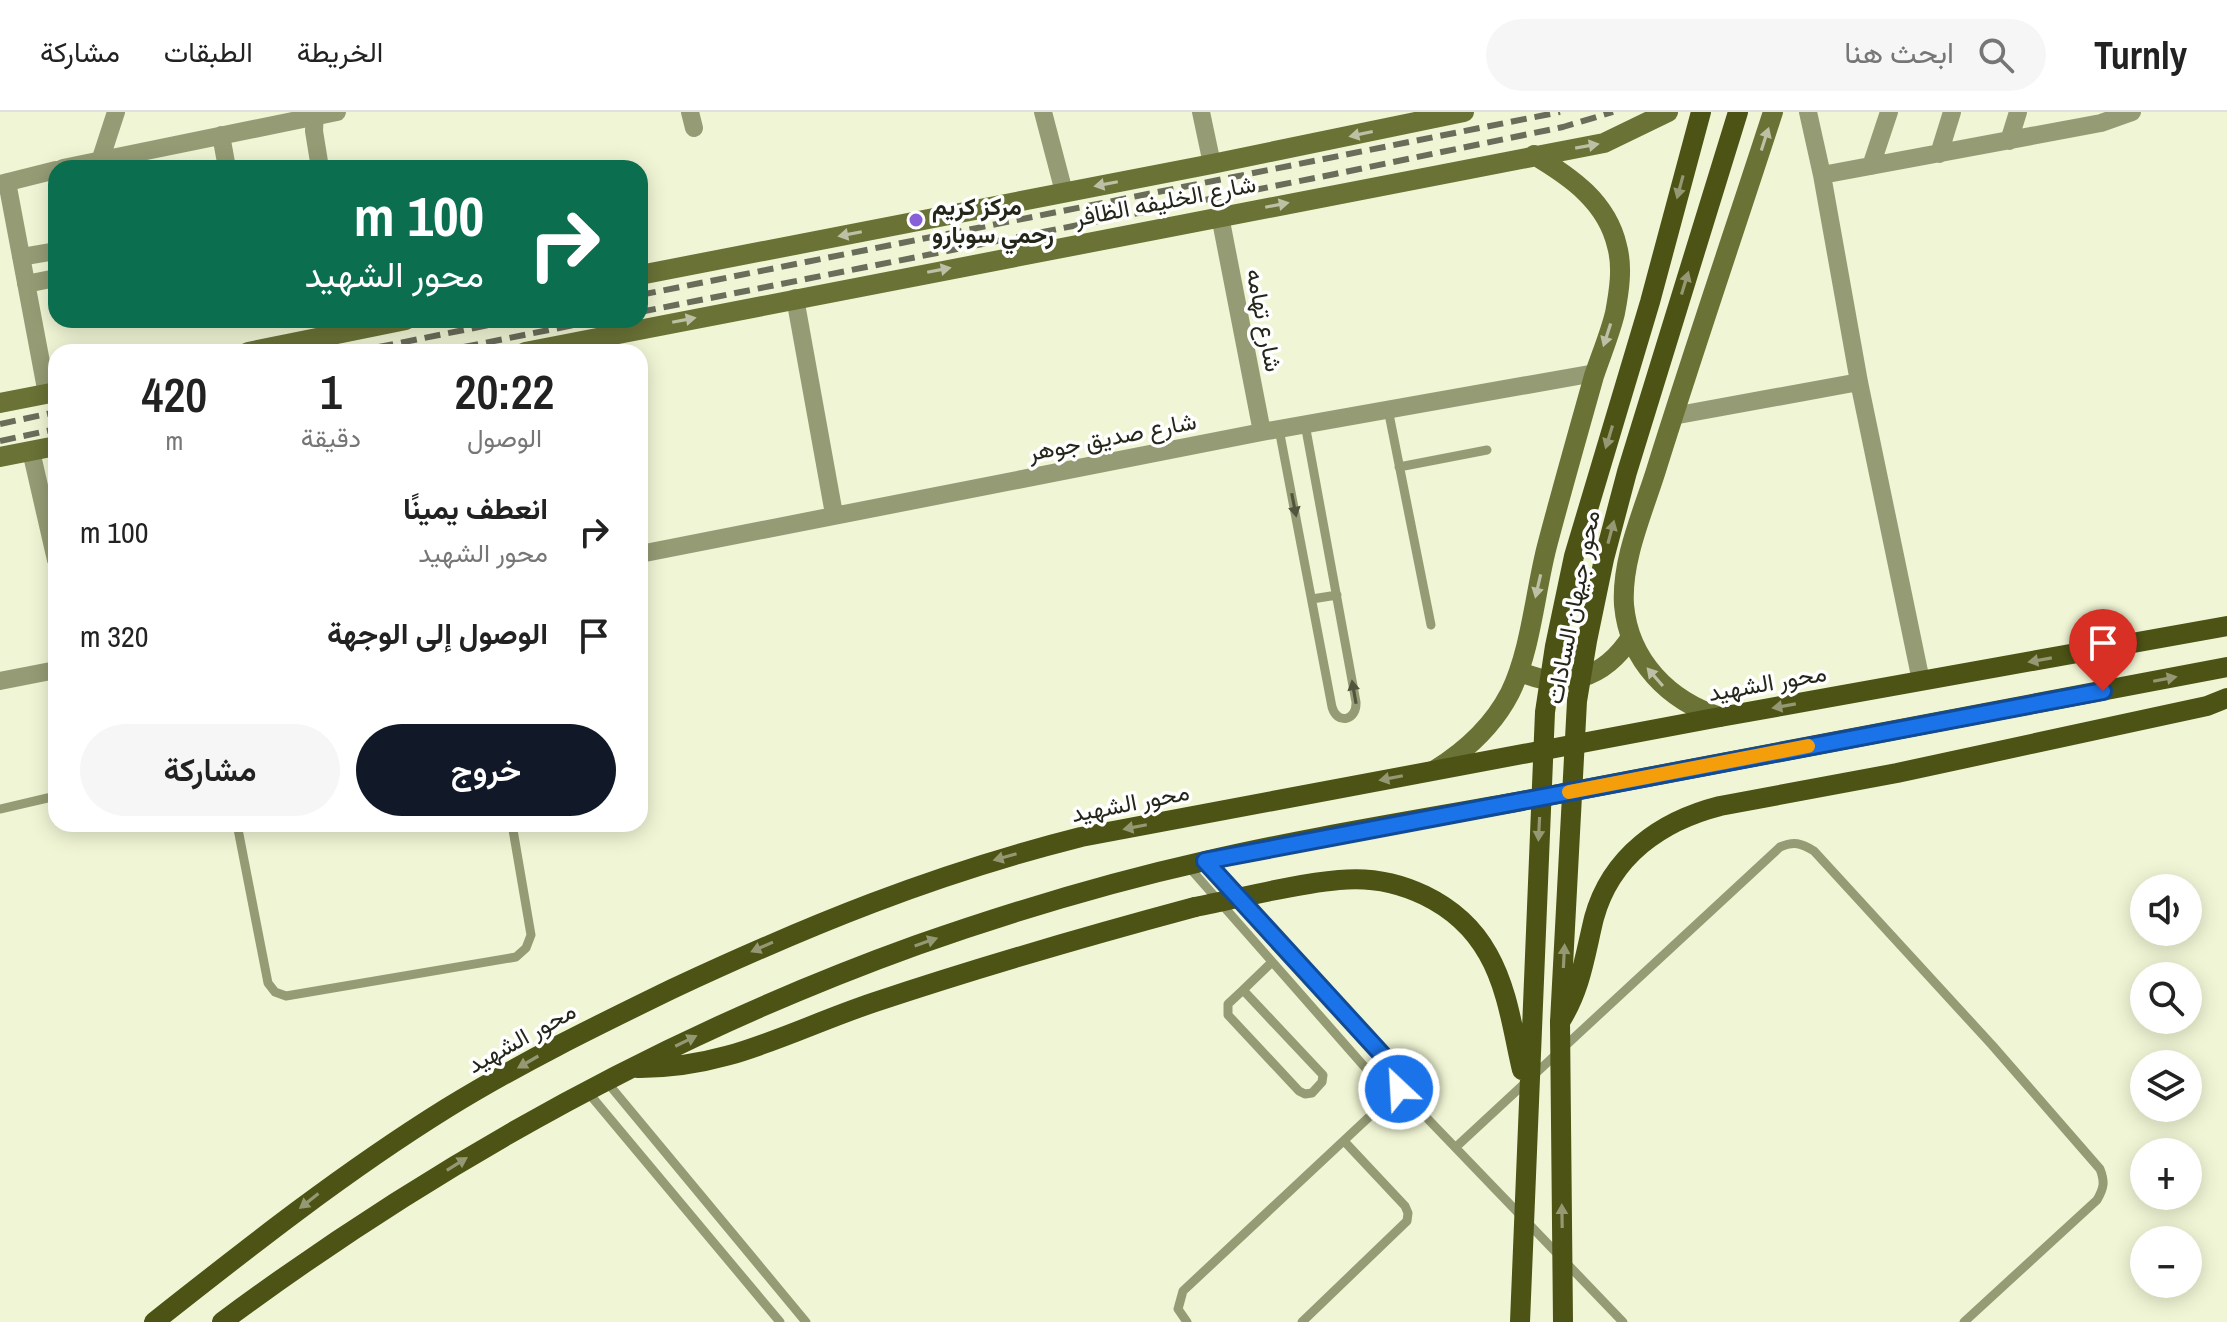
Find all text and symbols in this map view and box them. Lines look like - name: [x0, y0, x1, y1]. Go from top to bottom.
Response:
- search box: [1486, 19, 2046, 91]
- text: Turnly: [2094, 30, 2187, 81]
- text: ابحث هنا: [1844, 32, 1954, 72]
- text: مشاركة: [40, 33, 120, 71]
- text: الطبقات: [164, 33, 253, 71]
- text: الخريطة: [297, 33, 383, 71]
- icon: search: [1974, 33, 2018, 77]
- one-way arrow: [1759, 126, 1771, 150]
- one-way arrow: [1348, 128, 1373, 140]
- one-way arrow: [1575, 139, 1600, 151]
- street label: شارع الخليفه الظافر: [1071, 167, 1259, 234]
- one-way arrow: [1674, 175, 1686, 200]
- text: 100 m: [354, 178, 484, 253]
- one-way arrow: [1093, 179, 1118, 191]
- place label: مركز كريم رحمي سوبارو: [932, 190, 1054, 255]
- icon: right: [512, 192, 616, 296]
- one-way arrow: [1264, 199, 1289, 211]
- marker: مركز كريم رحمي سوبارو: [907, 211, 925, 229]
- one-way arrow: [838, 228, 863, 241]
- text: محور الشهيد: [304, 250, 484, 298]
- one-way arrow: [927, 264, 952, 276]
- street label: شارع تهامه: [1238, 266, 1291, 375]
- one-way arrow: [1679, 270, 1692, 294]
- one-way arrow: [671, 313, 696, 326]
- one-way arrow: [1601, 324, 1613, 348]
- text: 1: [320, 359, 342, 424]
- text: 20:22: [455, 359, 554, 424]
- text: 420: [142, 362, 207, 427]
- street label: شارع صديق جوهر: [1024, 404, 1199, 469]
- text: دقيقة: [301, 420, 361, 455]
- text: الوصول: [467, 420, 542, 455]
- text: m: [166, 423, 183, 458]
- one-way arrow: [1602, 426, 1615, 450]
- text: انعطف يمينًا: [403, 488, 548, 528]
- one-way arrow: [1288, 493, 1300, 518]
- street label: محور جيهان السادات: [1538, 507, 1606, 707]
- icon: right: [572, 510, 616, 554]
- text: 100 m: [80, 512, 148, 552]
- one-way arrow: [1605, 519, 1618, 543]
- text: محور الشهيد: [418, 535, 548, 570]
- one-way arrow: [1531, 573, 1544, 598]
- pin: [2069, 609, 2137, 691]
- text: الوصول إلى الوجهة: [327, 613, 548, 653]
- icon: arrive: [572, 614, 616, 658]
- text: 320 m: [80, 616, 148, 656]
- icon: arrive: [2081, 621, 2125, 665]
- one-way arrow: [2027, 654, 2052, 666]
- street label: محور الشهيد: [1705, 656, 1829, 708]
- one-way arrow: [1647, 667, 1665, 686]
- one-way arrow: [2153, 672, 2178, 685]
- one-way arrow: [1348, 679, 1360, 704]
- one-way arrow: [1771, 700, 1796, 712]
- button: مشاركة: [80, 724, 340, 816]
- button: خروج: [356, 724, 616, 816]
- one-way arrow: [1378, 773, 1403, 785]
- street label: محور الشهيد: [1068, 775, 1192, 829]
- one-way arrow: [1533, 817, 1546, 842]
- one-way arrow: [1123, 821, 1148, 833]
- one-way arrow: [993, 851, 1017, 864]
- map controls: [2130, 874, 2202, 1298]
- button: sound: [2130, 874, 2202, 946]
- one-way arrow: [914, 936, 938, 948]
- one-way arrow: [750, 941, 773, 954]
- one-way arrow: [1558, 943, 1571, 968]
- button: search: [2130, 962, 2202, 1034]
- street label: محور الشهيد: [461, 994, 581, 1080]
- one-way arrow: [674, 1034, 697, 1048]
- position arrow: [1357, 1047, 1441, 1131]
- button: layers: [2130, 1050, 2202, 1122]
- one-way arrow: [517, 1055, 540, 1069]
- button: +: [2130, 1138, 2202, 1210]
- one-way arrow: [446, 1157, 468, 1171]
- one-way arrow: [299, 1193, 319, 1209]
- one-way arrow: [1556, 1203, 1568, 1228]
- button: −: [2130, 1226, 2202, 1298]

